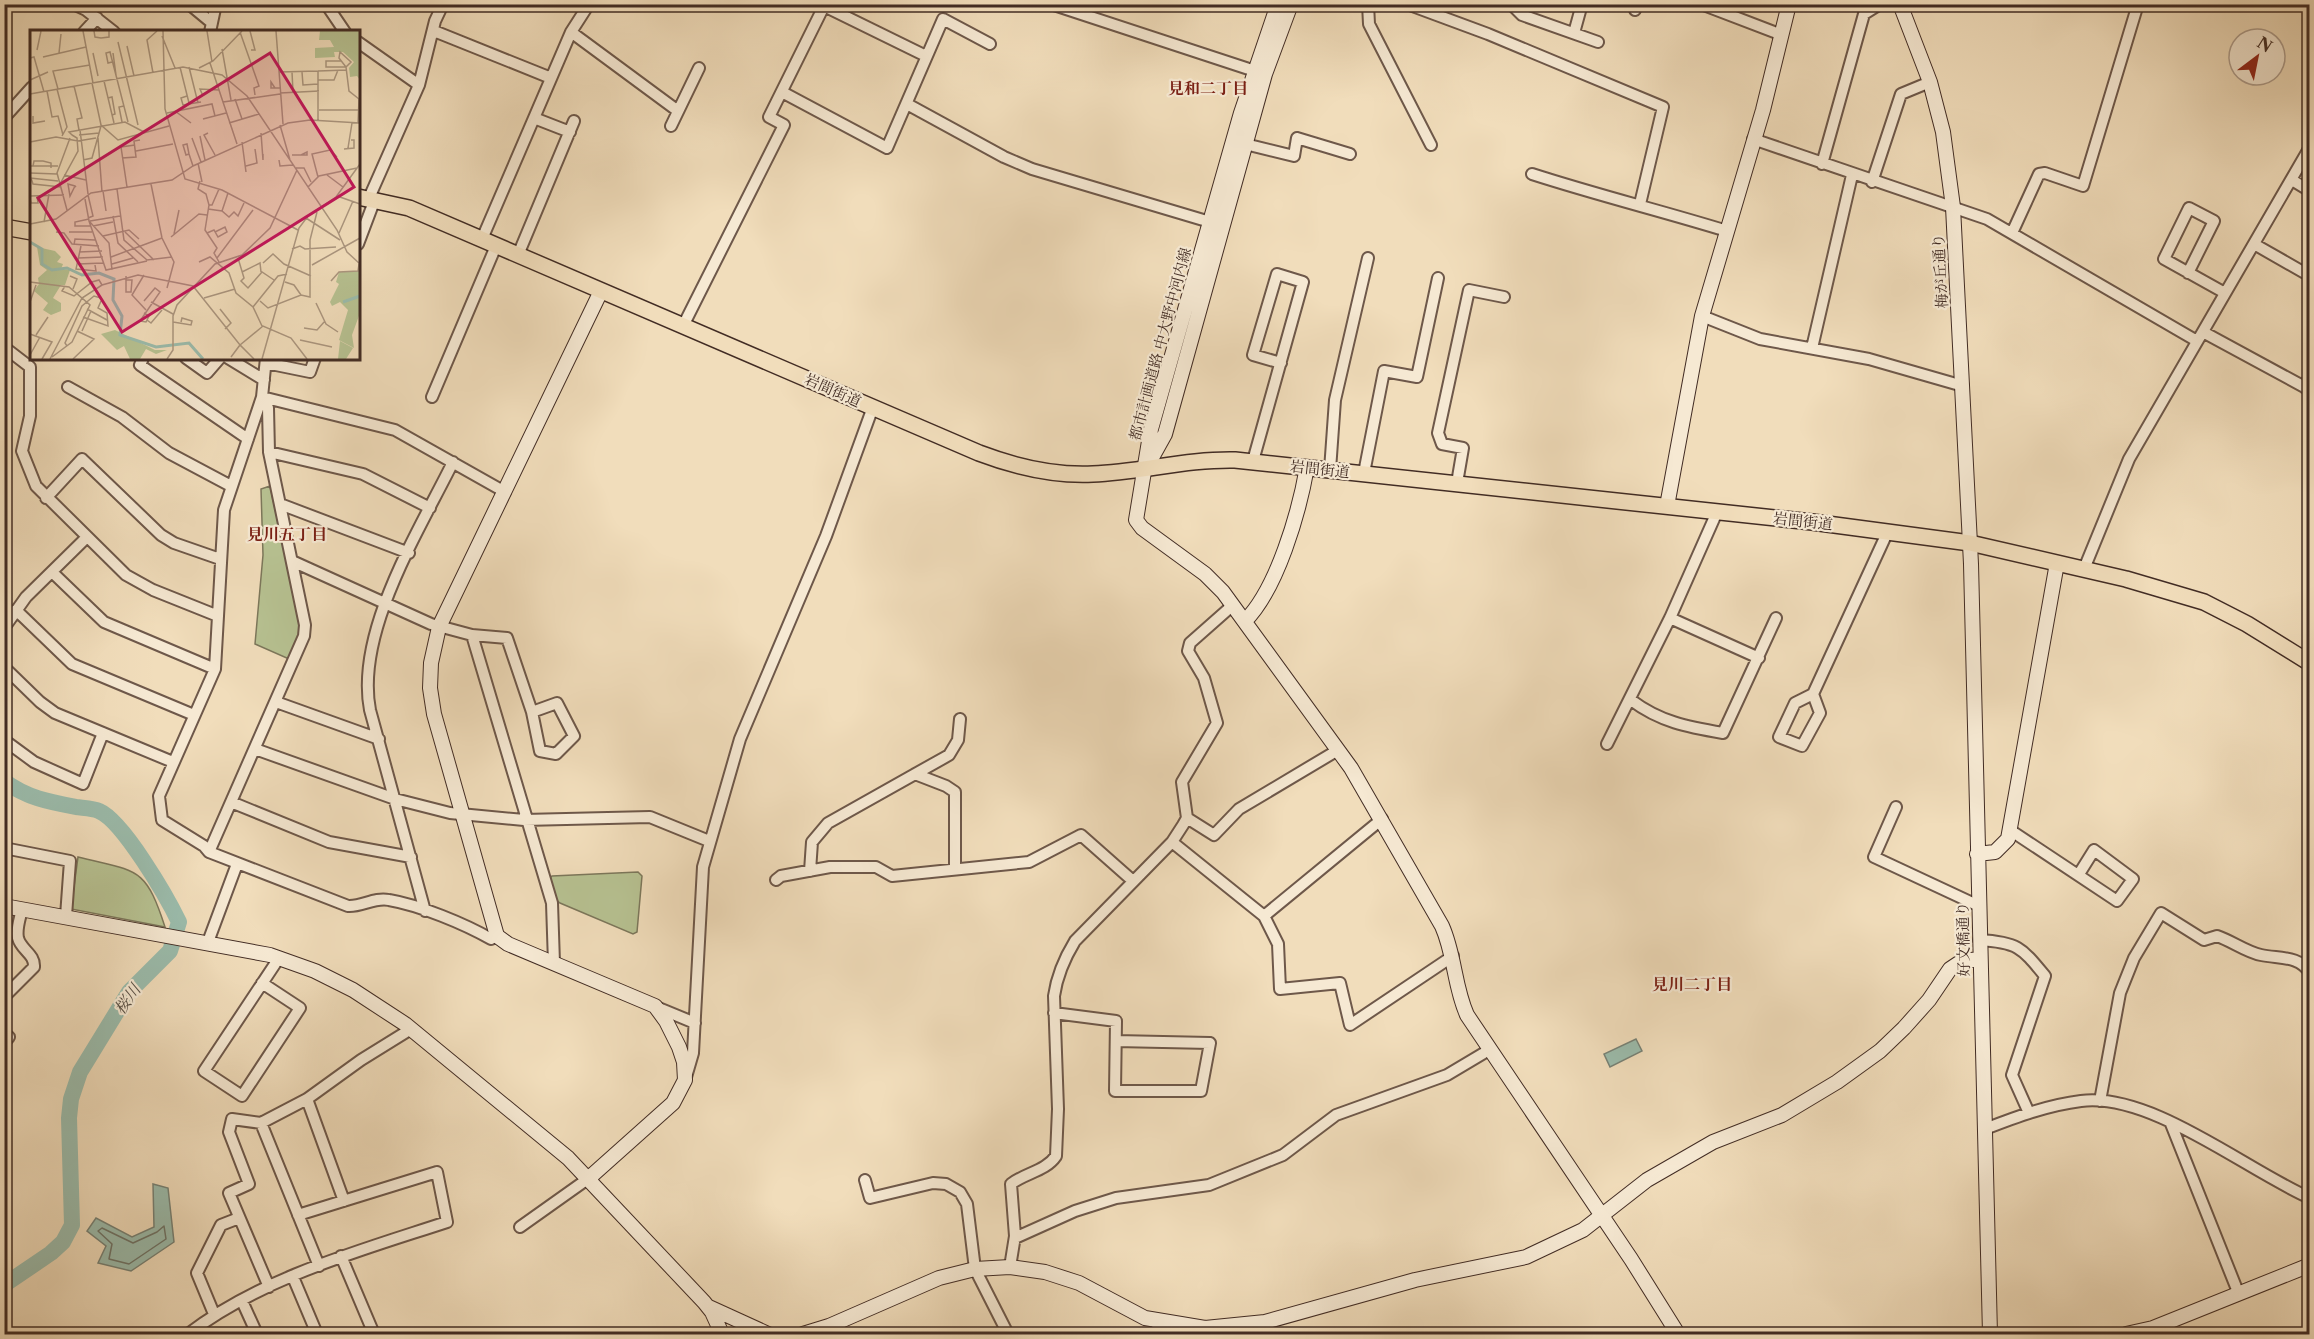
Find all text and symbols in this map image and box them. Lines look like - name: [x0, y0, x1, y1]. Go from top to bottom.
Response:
- north arrow: [2227, 27, 2287, 87]
- inset map: [30, 30, 360, 360]
- text: N: [2254, 32, 2276, 56]
- district label: 見和二丁目: [1168, 78, 1248, 98]
- street label: 梅が丘通り: [1929, 233, 1951, 309]
- street label: 都市計画道路 中大野中河内線: [1125, 245, 1195, 443]
- street label: 岩間街道: [802, 369, 864, 411]
- street label: 岩間街道: [1289, 456, 1351, 482]
- street label: 岩間街道: [1772, 508, 1834, 534]
- district label: 見川五丁目: [247, 524, 327, 544]
- street label: 好文橋通り: [1953, 901, 1973, 977]
- district label: 見川二丁目: [1652, 974, 1732, 994]
- water label: 桜川: [110, 979, 146, 1018]

